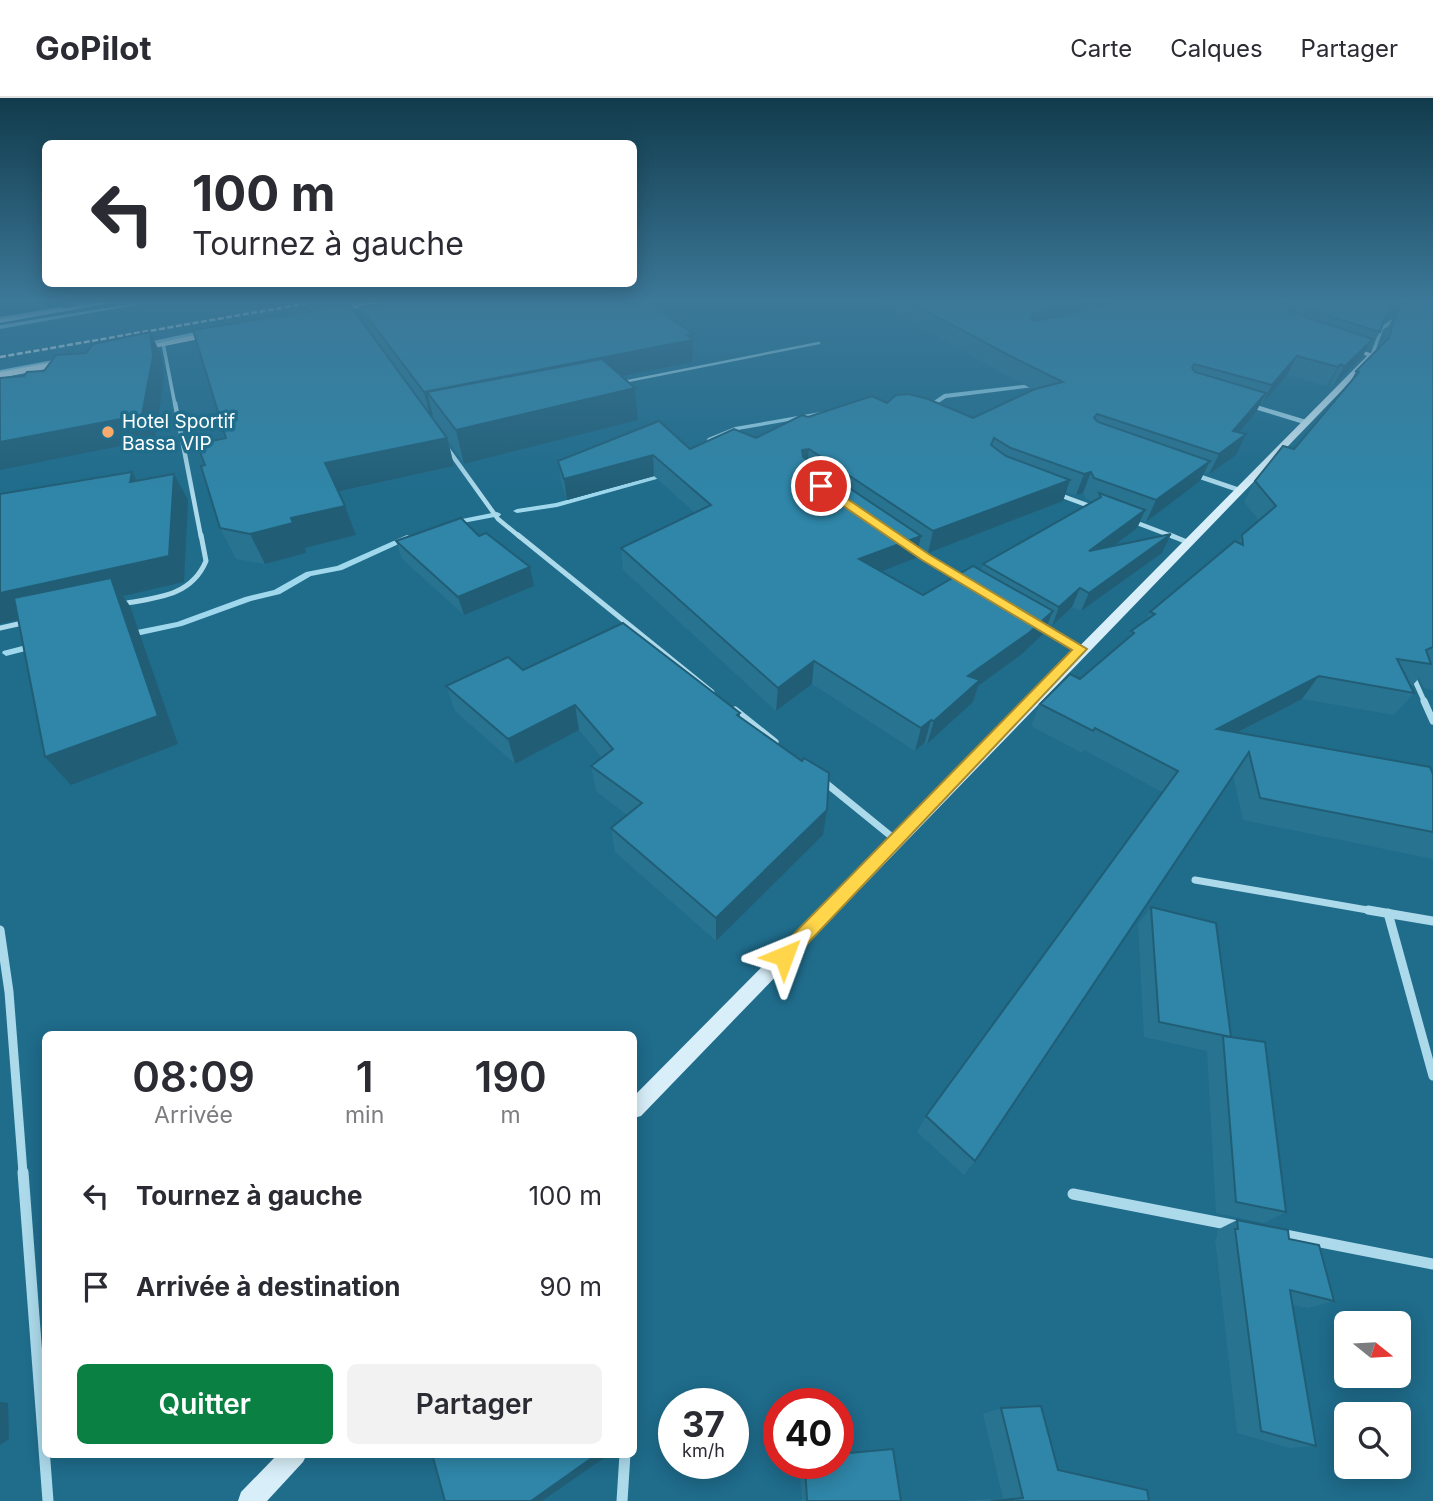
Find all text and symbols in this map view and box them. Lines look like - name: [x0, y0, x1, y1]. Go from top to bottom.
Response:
- text: GoPilot: [35, 28, 152, 68]
- text: Carte: [1070, 34, 1132, 63]
- text: Calques: [1170, 34, 1263, 63]
- text: Partager: [1301, 34, 1398, 63]
- text: 100 m: [192, 164, 336, 223]
- icon: left: [77, 168, 168, 259]
- text: Tournez à gauche: [192, 224, 464, 263]
- place label: Hotel Sportif Bassa VIP: [122, 410, 235, 455]
- marker: Hotel Sportif Bassa VIP: [100, 424, 116, 440]
- pin: [791, 456, 851, 516]
- icon: arrive: [802, 467, 840, 505]
- position arrow: [747, 919, 821, 993]
- text: 08:09: [132, 1051, 255, 1102]
- text: 1: [356, 1051, 373, 1102]
- text: 190: [474, 1051, 547, 1102]
- text: Arrivée: [154, 1101, 233, 1129]
- text: min: [345, 1101, 384, 1129]
- text: m: [501, 1101, 521, 1129]
- icon: left: [77, 1177, 115, 1215]
- text: Tournez à gauche: [136, 1180, 362, 1211]
- text: 100 m: [529, 1180, 602, 1211]
- icon: arrive: [77, 1268, 115, 1306]
- text: Arrivée à destination: [136, 1271, 401, 1302]
- text: 90 m: [539, 1271, 602, 1302]
- north arrow: [1334, 1311, 1410, 1388]
- map controls: [1334, 1311, 1411, 1479]
- button: Quitter: [77, 1364, 333, 1444]
- button: Partager: [347, 1364, 602, 1444]
- speed limit sign: 40: [763, 1388, 854, 1479]
- button: search: [1334, 1402, 1411, 1479]
- text: 37: [682, 1403, 725, 1445]
- text: km/h: [682, 1440, 725, 1461]

